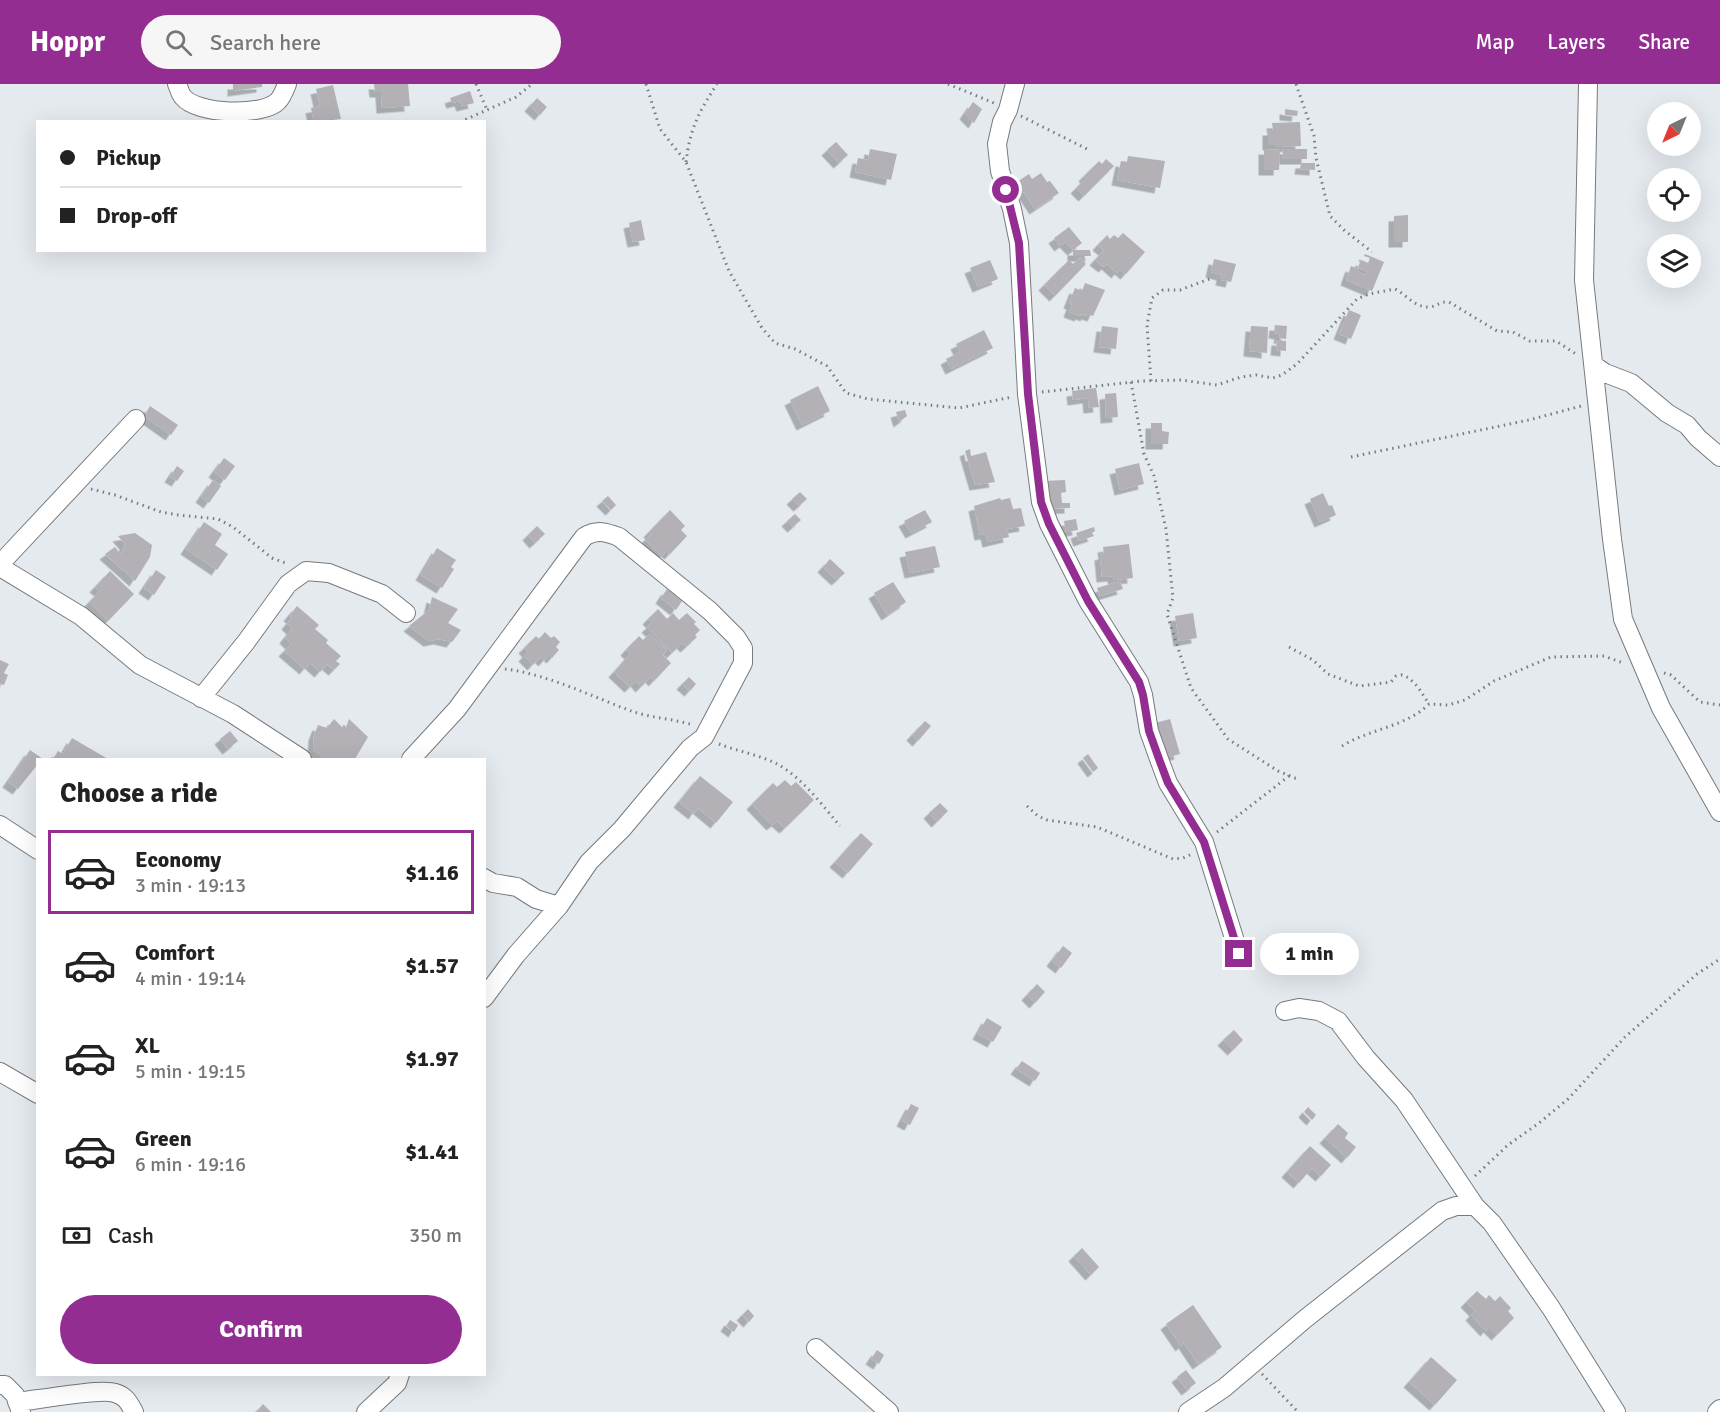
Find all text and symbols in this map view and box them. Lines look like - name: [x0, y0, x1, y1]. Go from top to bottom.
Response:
- search box: [141, 15, 561, 69]
- text: Hoppr: [30, 25, 105, 59]
- icon: search: [162, 26, 195, 59]
- text: Search here: [210, 29, 321, 56]
- text: Map: [1476, 29, 1514, 55]
- text: Layers: [1547, 29, 1605, 55]
- text: Share: [1638, 29, 1690, 55]
- north arrow: [1647, 102, 1701, 156]
- map controls: [1647, 102, 1701, 288]
- text: Pickup: [96, 144, 161, 171]
- button: locate: [1647, 168, 1701, 222]
- route start: [992, 176, 1019, 203]
- text: Drop-off: [96, 202, 177, 229]
- button: layers: [1647, 234, 1701, 288]
- text: Choose a ride: [60, 777, 218, 810]
- icon: car: [63, 845, 117, 899]
- text: Economy: [135, 846, 221, 873]
- text: $1.16: [405, 859, 459, 886]
- text: 3 min · 19:13: [135, 873, 246, 898]
- callout: 1 min: [1260, 933, 1359, 975]
- icon: car: [63, 938, 117, 992]
- text: Comfort: [135, 939, 215, 966]
- route end: [1225, 940, 1252, 967]
- text: 1 min: [1285, 941, 1334, 966]
- text: $1.57: [405, 952, 459, 979]
- text: 4 min · 19:14: [135, 966, 246, 991]
- icon: car: [63, 1031, 117, 1085]
- text: XL: [135, 1032, 160, 1059]
- text: $1.97: [405, 1045, 459, 1072]
- text: 5 min · 19:15: [135, 1059, 246, 1084]
- icon: car: [63, 1124, 117, 1178]
- text: Green: [135, 1125, 192, 1152]
- text: $1.41: [405, 1138, 459, 1165]
- text: 6 min · 19:16: [135, 1152, 246, 1177]
- icon: cash: [60, 1219, 93, 1252]
- text: Cash: [108, 1222, 154, 1249]
- text: 350 m: [409, 1223, 462, 1248]
- button: Confirm: [60, 1295, 462, 1364]

